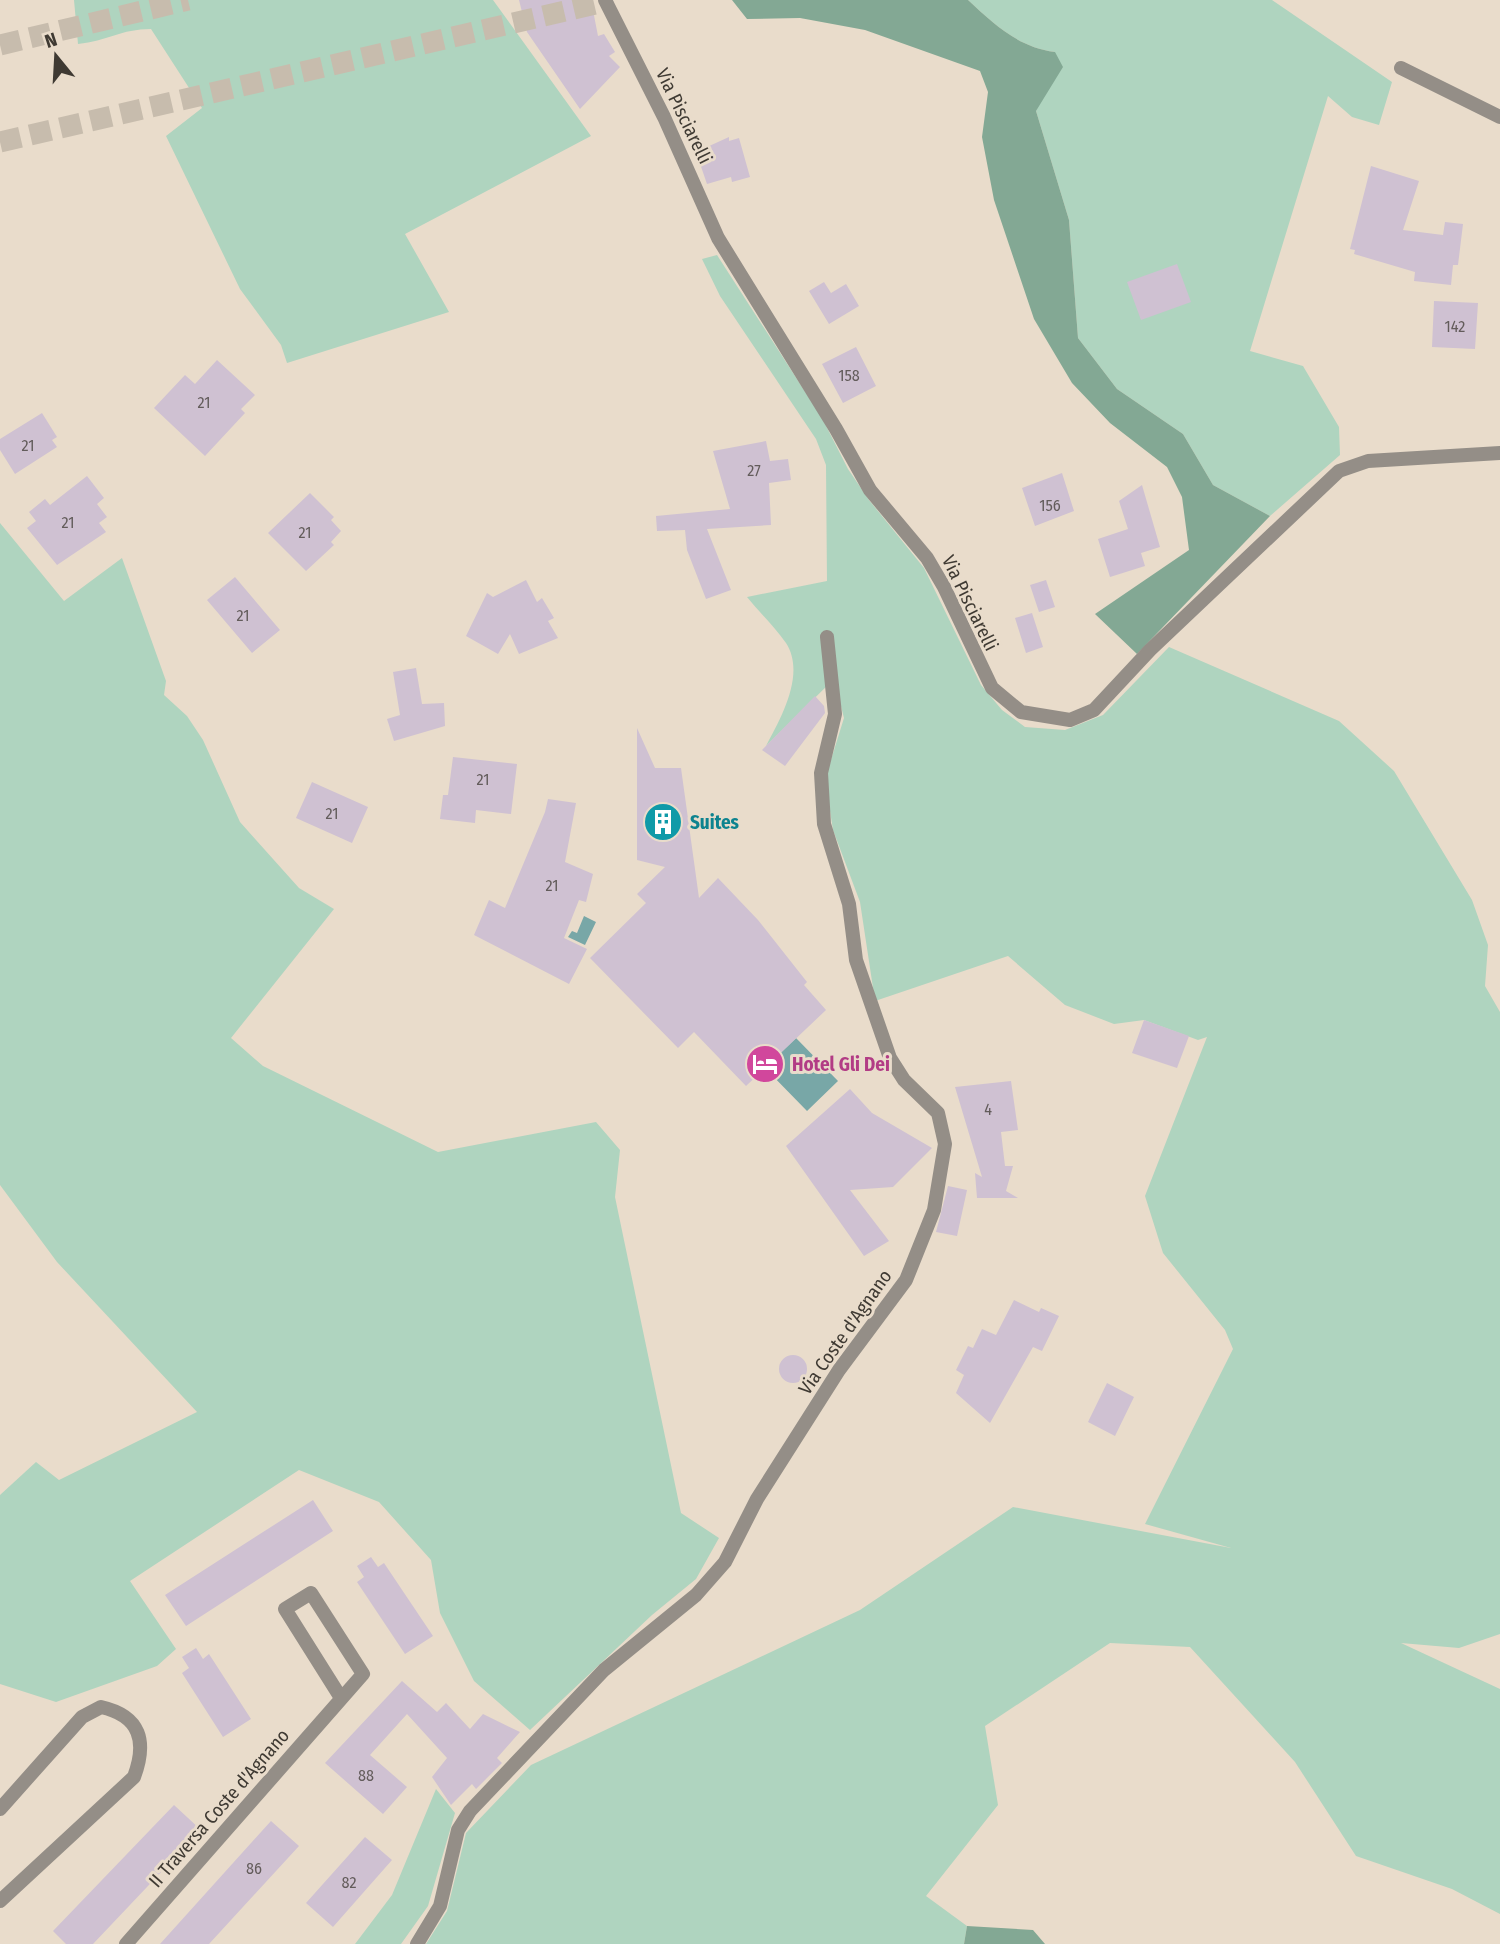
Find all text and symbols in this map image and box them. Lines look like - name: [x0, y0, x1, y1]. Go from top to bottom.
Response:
- north arrow: [21, 21, 91, 91]
- text: N: [42, 28, 60, 53]
- street label: Via Pisciarelli: [651, 64, 717, 168]
- house number: 142: [1445, 317, 1465, 336]
- house number: 158: [838, 366, 860, 385]
- house number: 21: [198, 393, 210, 412]
- house number: 21: [22, 436, 34, 455]
- house number: 27: [747, 461, 761, 480]
- house number: 156: [1039, 496, 1061, 515]
- house number: 21: [62, 513, 74, 532]
- house number: 21: [299, 523, 311, 542]
- street label: Via Pisciarelli: [937, 551, 1003, 655]
- house number: 21: [237, 606, 249, 625]
- house number: 21: [477, 770, 489, 789]
- building icon: Suites: [642, 801, 684, 843]
- house number: 21: [326, 804, 338, 823]
- place label: Suites: [690, 811, 740, 834]
- house number: 21: [546, 876, 558, 895]
- hotel icon: Hotel Gli Dei: [744, 1043, 786, 1085]
- place label: Hotel Gli Dei: [792, 1053, 890, 1076]
- house number: 4: [984, 1100, 992, 1119]
- street label: Via Coste d'Agnano: [793, 1265, 897, 1399]
- street label: II Traversa Coste d'Agnano: [144, 1724, 294, 1892]
- house number: 88: [358, 1766, 374, 1785]
- house number: 86: [246, 1859, 262, 1878]
- house number: 82: [342, 1873, 356, 1892]

